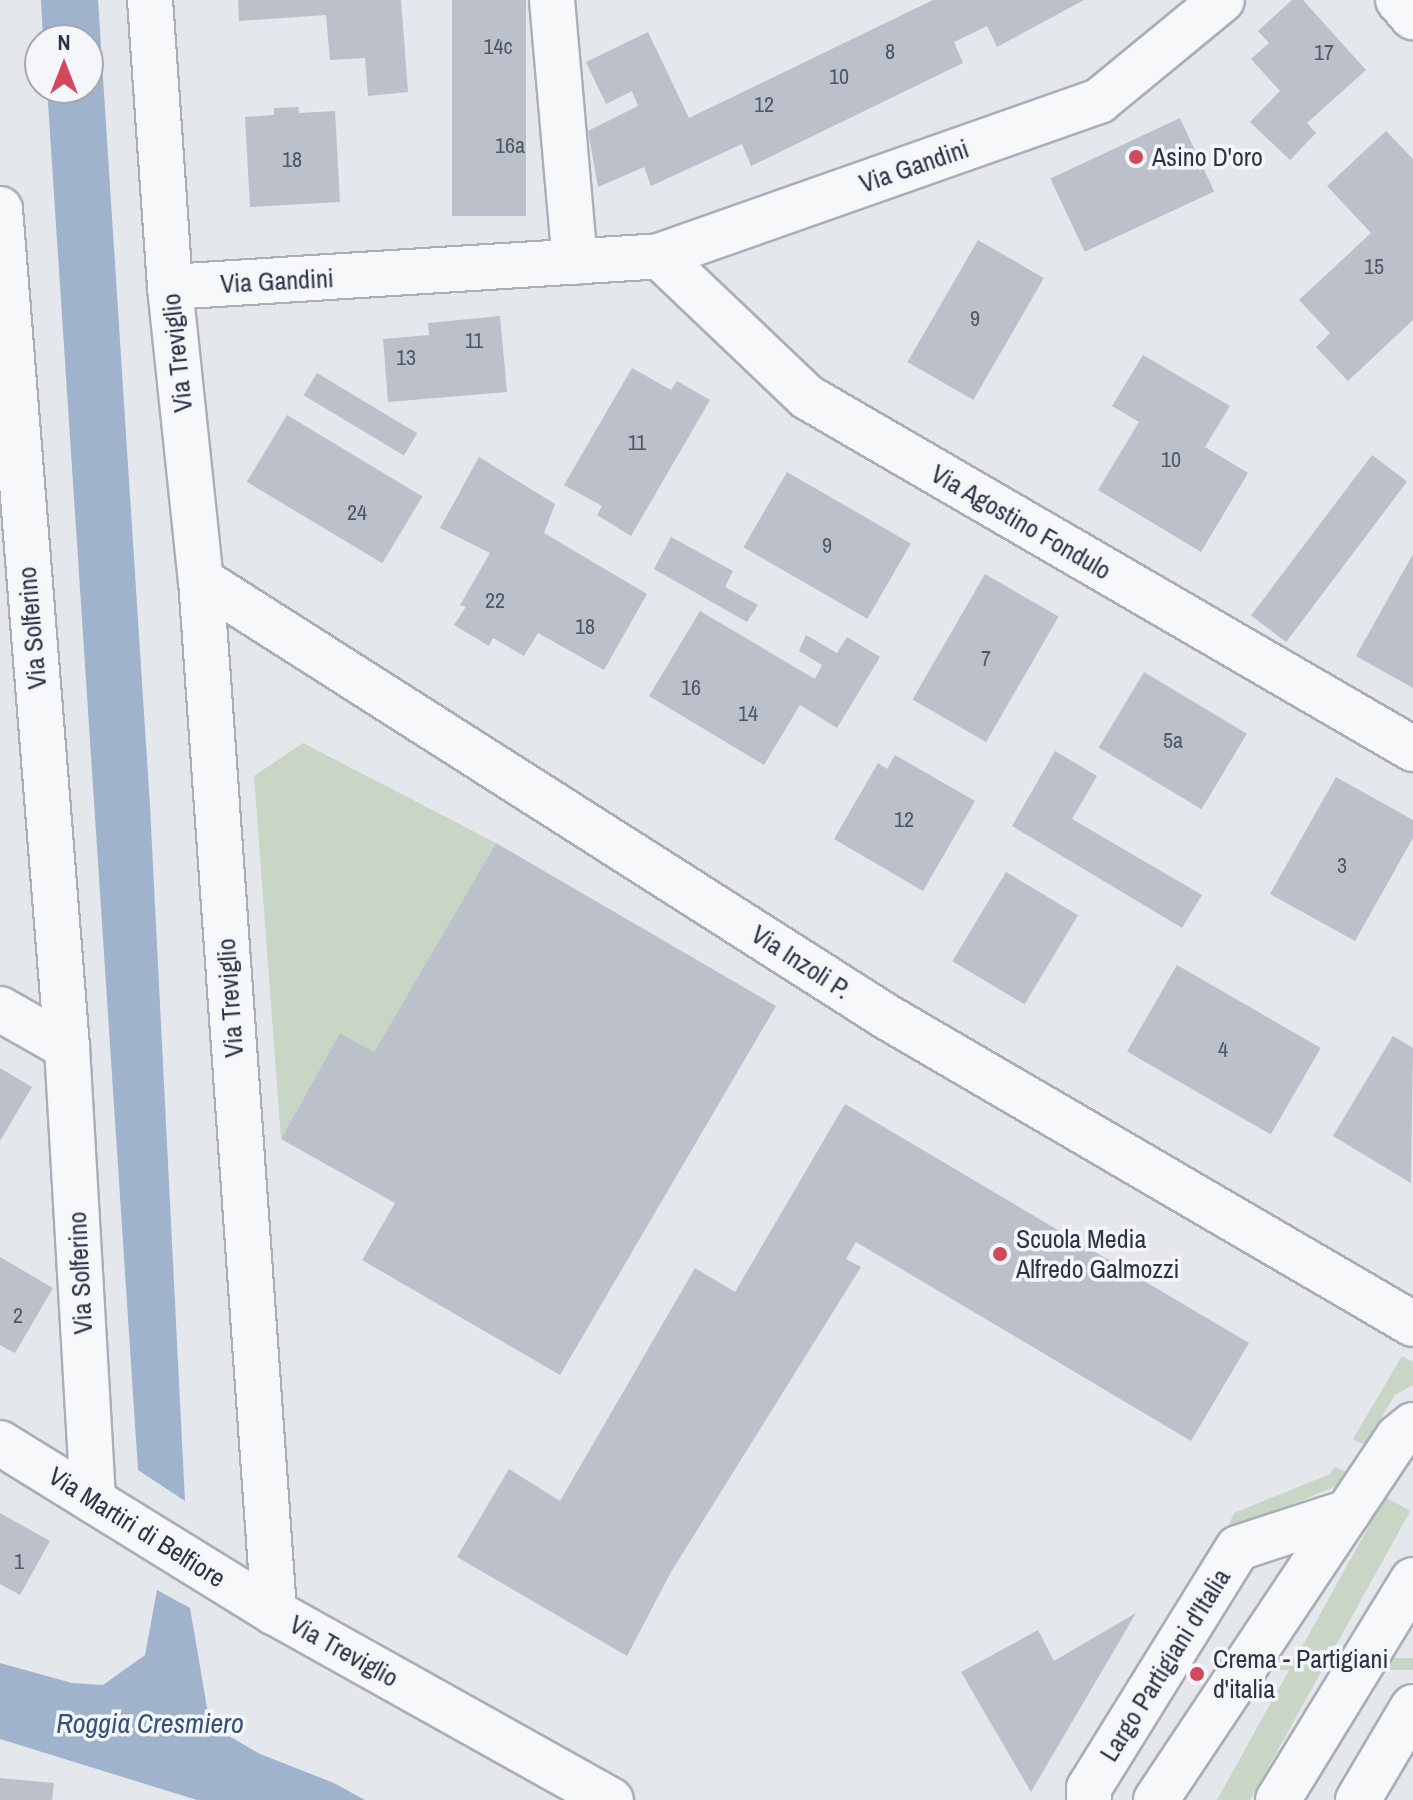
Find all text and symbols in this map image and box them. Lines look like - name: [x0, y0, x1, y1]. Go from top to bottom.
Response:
- north arrow: [24, 24, 104, 104]
- text: N: [57, 27, 71, 57]
- house number: 14c: [483, 34, 513, 60]
- house number: 8: [885, 39, 895, 65]
- house number: 17: [1314, 40, 1334, 66]
- house number: 10: [829, 64, 849, 90]
- house number: 12: [754, 92, 774, 118]
- house number: 16a: [495, 133, 525, 159]
- street label: Via Gandini: [855, 133, 973, 199]
- place label: Asino D'oro: [1152, 141, 1263, 173]
- house number: 18: [282, 147, 302, 173]
- marker: Asino D'oro: [1127, 148, 1145, 166]
- house number: 15: [1364, 254, 1384, 280]
- street label: Via Gandini: [220, 262, 334, 300]
- street label: Via Treviglio: [155, 292, 199, 414]
- house number: 9: [970, 306, 980, 332]
- house number: 11: [465, 328, 483, 354]
- house number: 13: [396, 345, 416, 371]
- house number: 11: [628, 430, 646, 456]
- house number: 10: [1161, 447, 1181, 473]
- street label: Via Agostino Fondulo: [925, 458, 1117, 586]
- house number: 24: [347, 500, 367, 526]
- house number: 9: [822, 533, 832, 559]
- street label: Via Solferino: [11, 565, 53, 691]
- house number: 22: [485, 588, 505, 614]
- house number: 18: [575, 614, 595, 640]
- house number: 7: [981, 646, 991, 672]
- house number: 16: [681, 675, 701, 701]
- house number: 14: [738, 701, 758, 727]
- house number: 5a: [1163, 728, 1183, 754]
- house number: 12: [894, 807, 914, 833]
- house number: 3: [1337, 853, 1347, 879]
- street label: Via Inzoli P.: [746, 918, 856, 1006]
- street label: Via Treviglio: [210, 937, 250, 1059]
- house number: 4: [1218, 1037, 1228, 1063]
- street label: Via Solferino: [61, 1211, 99, 1335]
- place label: Scuola Media Alfredo Galmozzi: [1016, 1223, 1180, 1284]
- marker: Scuola Media Alfredo Galmozzi: [991, 1245, 1009, 1263]
- house number: 2: [13, 1303, 23, 1329]
- street label: Via Martiri di Belfiore: [43, 1460, 231, 1594]
- house number: 1: [14, 1549, 24, 1575]
- street label: Largo Partigiani d'Italia: [1093, 1563, 1237, 1767]
- street label: Via Treviglio: [284, 1608, 404, 1694]
- place label: Crema - Partigiani d'italia: [1213, 1643, 1388, 1704]
- marker: Crema - Partigiani d'italia: [1188, 1665, 1206, 1683]
- water label: Roggia Cresmiero: [56, 1706, 244, 1740]

